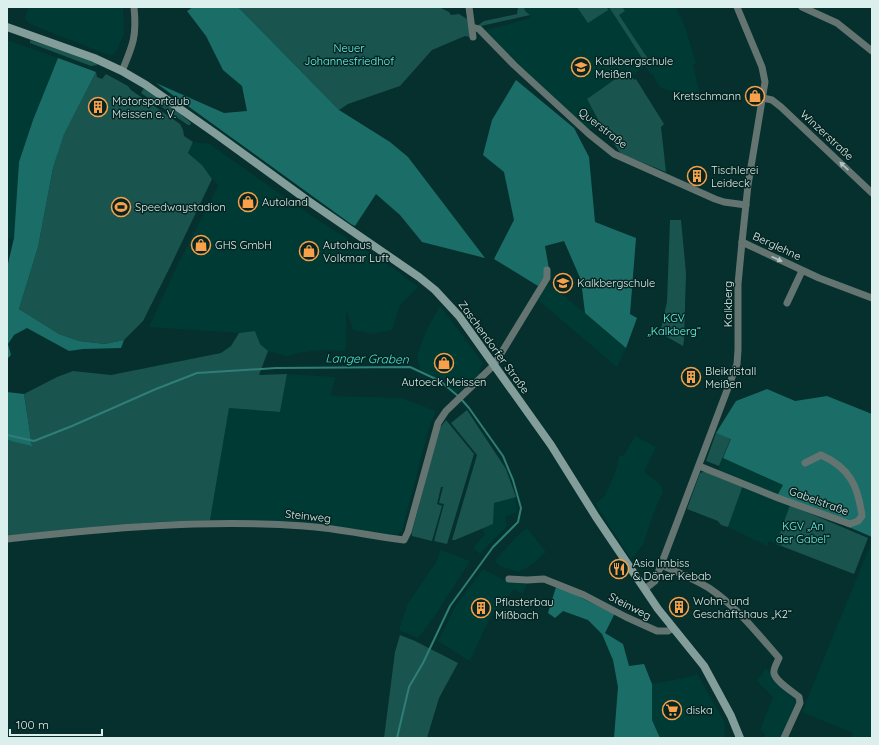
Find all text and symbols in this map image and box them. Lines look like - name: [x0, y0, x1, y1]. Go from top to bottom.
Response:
- park label: Neuer Johannesfriedhof: [304, 41, 394, 68]
- place label: Kalkbergschule Meißen: [595, 54, 673, 81]
- school or university icon: Kalkbergschule Meißen: [570, 56, 592, 78]
- shop icon: Kretschmann: [744, 85, 766, 107]
- place label: Kretschmann: [673, 89, 741, 103]
- place label: Motorsportclub Meissen e. V.: [112, 94, 190, 121]
- building icon: Motorsportclub Meissen e. V.: [87, 96, 109, 118]
- street label: Querstraße: [576, 105, 630, 151]
- street label: Winzerstraße: [798, 107, 856, 163]
- one-way arrow: [839, 161, 849, 171]
- place label: Tischlerei Leideck: [711, 163, 758, 190]
- building icon: Tischlerei Leideck: [686, 165, 708, 187]
- shop icon: Autoland: [237, 191, 259, 213]
- place label: Autoland: [262, 195, 308, 209]
- sports icon: Speedwaystadion: [110, 196, 132, 218]
- place label: Speedwaystadion: [135, 200, 226, 214]
- street label: Berglehne: [751, 229, 803, 263]
- shop icon: GHS GmbH: [190, 234, 212, 256]
- place label: GHS GmbH: [215, 238, 272, 252]
- place label: Autohaus Volkmar Luft: [323, 238, 389, 265]
- shop icon: Autohaus Volkmar Luft: [298, 240, 320, 262]
- one-way arrow: [771, 256, 783, 262]
- school or university icon: Kalkbergschule: [552, 272, 574, 294]
- place label: Kalkbergschule: [577, 276, 655, 290]
- street label: Kalkberg: [721, 281, 735, 327]
- street label: Zaschendorfer Straße: [456, 298, 532, 396]
- park label: KGV „Kalkberg“: [647, 311, 701, 338]
- water label: Langer Graben: [325, 350, 410, 367]
- shop icon: Autoeck Meissen: [433, 352, 455, 374]
- place label: Bleikristall Meißen: [705, 364, 756, 391]
- building icon: Bleikristall Meißen: [680, 366, 702, 388]
- place label: Autoeck Meissen: [402, 375, 486, 389]
- street label: Gabelstraße: [787, 484, 851, 518]
- street label: Steinweg: [284, 507, 332, 525]
- park label: KGV „An der Gabel“: [776, 519, 830, 546]
- place label: Asia Imbiss & Döner Kebab: [633, 556, 712, 583]
- restaurant icon: Asia Imbiss & Döner Kebab: [608, 558, 630, 580]
- street label: Steinweg: [606, 589, 654, 623]
- place label: Wohn- und Geschäftshaus „K2“: [693, 594, 792, 621]
- place label: Pflasterbau Mißbach: [495, 595, 553, 622]
- building icon: Wohn- und Geschäftshaus „K2“: [668, 596, 690, 618]
- building icon: Pflasterbau Mißbach: [470, 597, 492, 619]
- supermarket icon: diska: [661, 699, 683, 721]
- place label: diska: [686, 703, 713, 717]
- scale bar: [10, 711, 102, 737]
- text: 100 m: [16, 717, 49, 732]

